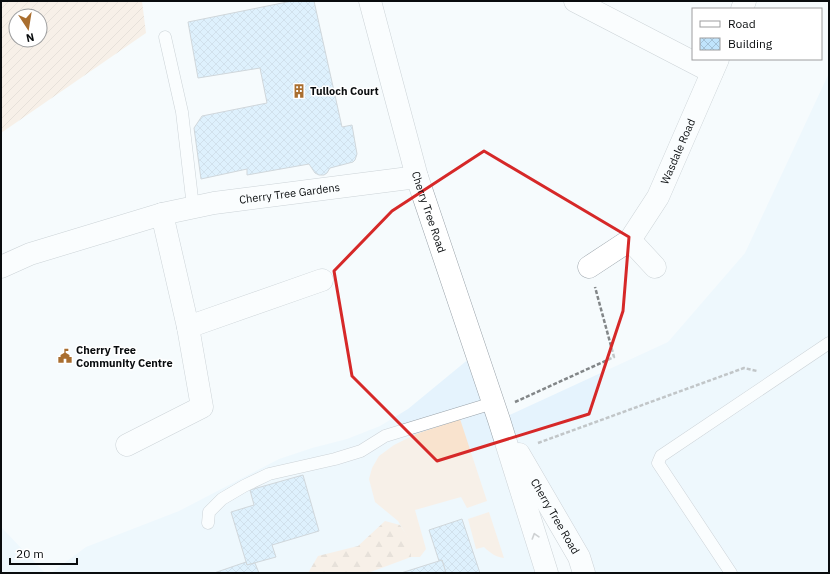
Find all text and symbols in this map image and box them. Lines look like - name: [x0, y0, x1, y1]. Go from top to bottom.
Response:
- north arrow: [8, 8, 48, 48]
- legend: [692, 8, 822, 60]
- text: Road: [728, 16, 756, 31]
- text: N: [25, 30, 35, 45]
- text: Building: [728, 36, 773, 51]
- building icon: Tulloch Court: [291, 83, 307, 99]
- place label: Tulloch Court: [310, 84, 379, 98]
- street label: Wasdale Road: [657, 117, 698, 186]
- street label: Cherry Tree Road: [409, 170, 449, 255]
- street label: Cherry Tree Gardens: [238, 180, 341, 207]
- place label: Cherry Tree Community Centre: [76, 343, 173, 370]
- public building icon: Cherry Tree Community Centre: [57, 348, 73, 364]
- street label: Cherry Tree Road: [528, 476, 583, 557]
- one-way arrow: [531, 532, 540, 539]
- scale bar: [10, 540, 77, 566]
- text: 20 m: [16, 546, 44, 561]

